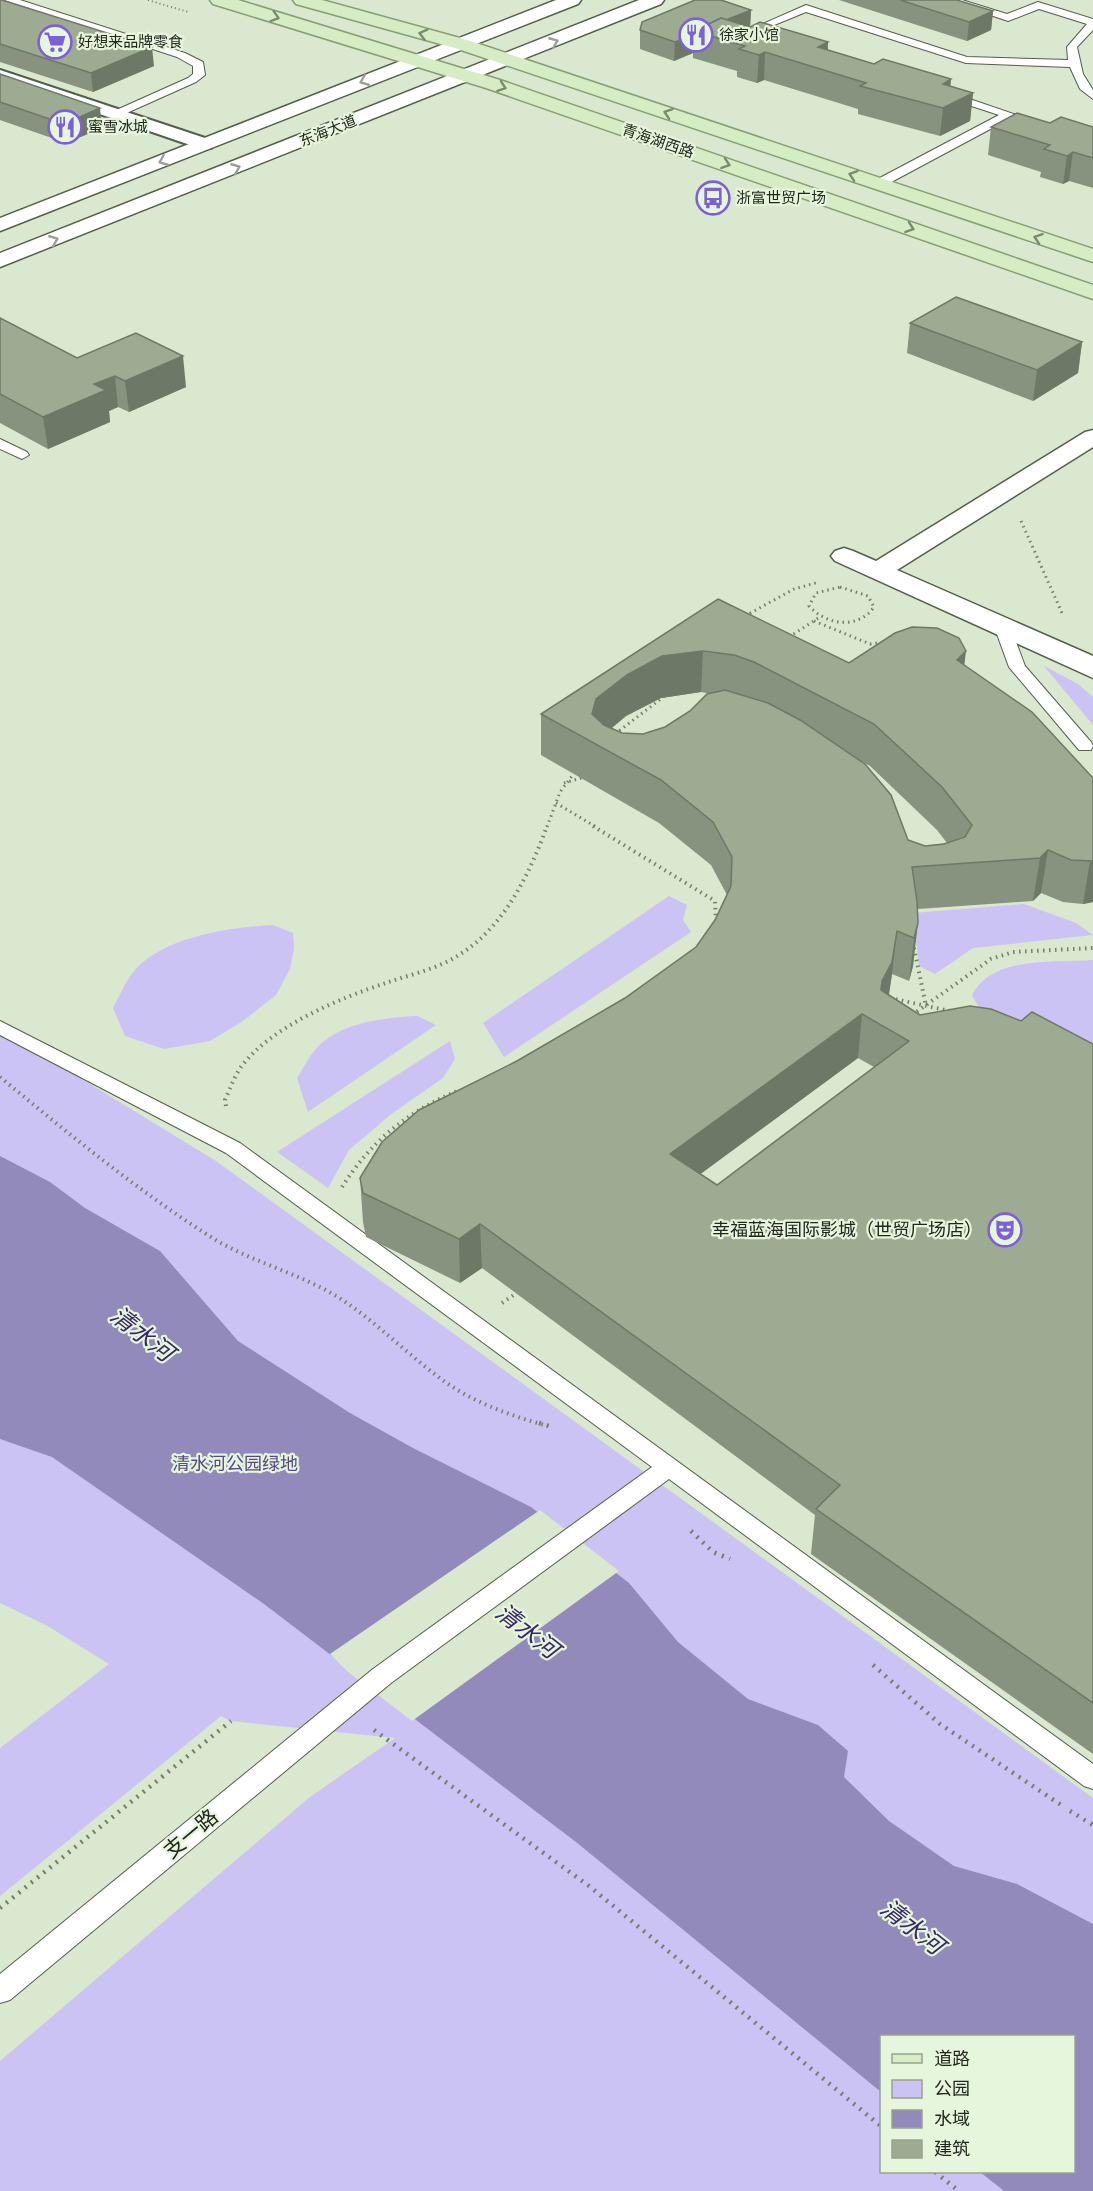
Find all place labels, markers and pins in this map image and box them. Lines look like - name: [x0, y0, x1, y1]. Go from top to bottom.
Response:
- restaurant icon: 徐家小馆: [678, 17, 714, 53]
- supermarket icon: 好想来品牌零食: [37, 24, 73, 60]
- place label: 徐家小馆: [719, 25, 779, 44]
- place label: 好想来品牌零食: [78, 32, 183, 51]
- restaurant icon: 蜜雪冰城: [47, 109, 83, 145]
- place label: 蜜雪冰城: [88, 117, 148, 136]
- bus stop icon: 浙富世贸广场: [695, 180, 731, 216]
- place label: 浙富世贸广场: [736, 188, 826, 207]
- theatre icon: 幸福蓝海国际影城（世贸广场店）: [987, 1212, 1023, 1248]
- place label: 幸福蓝海国际影城（世贸广场店）: [712, 1218, 982, 1241]

